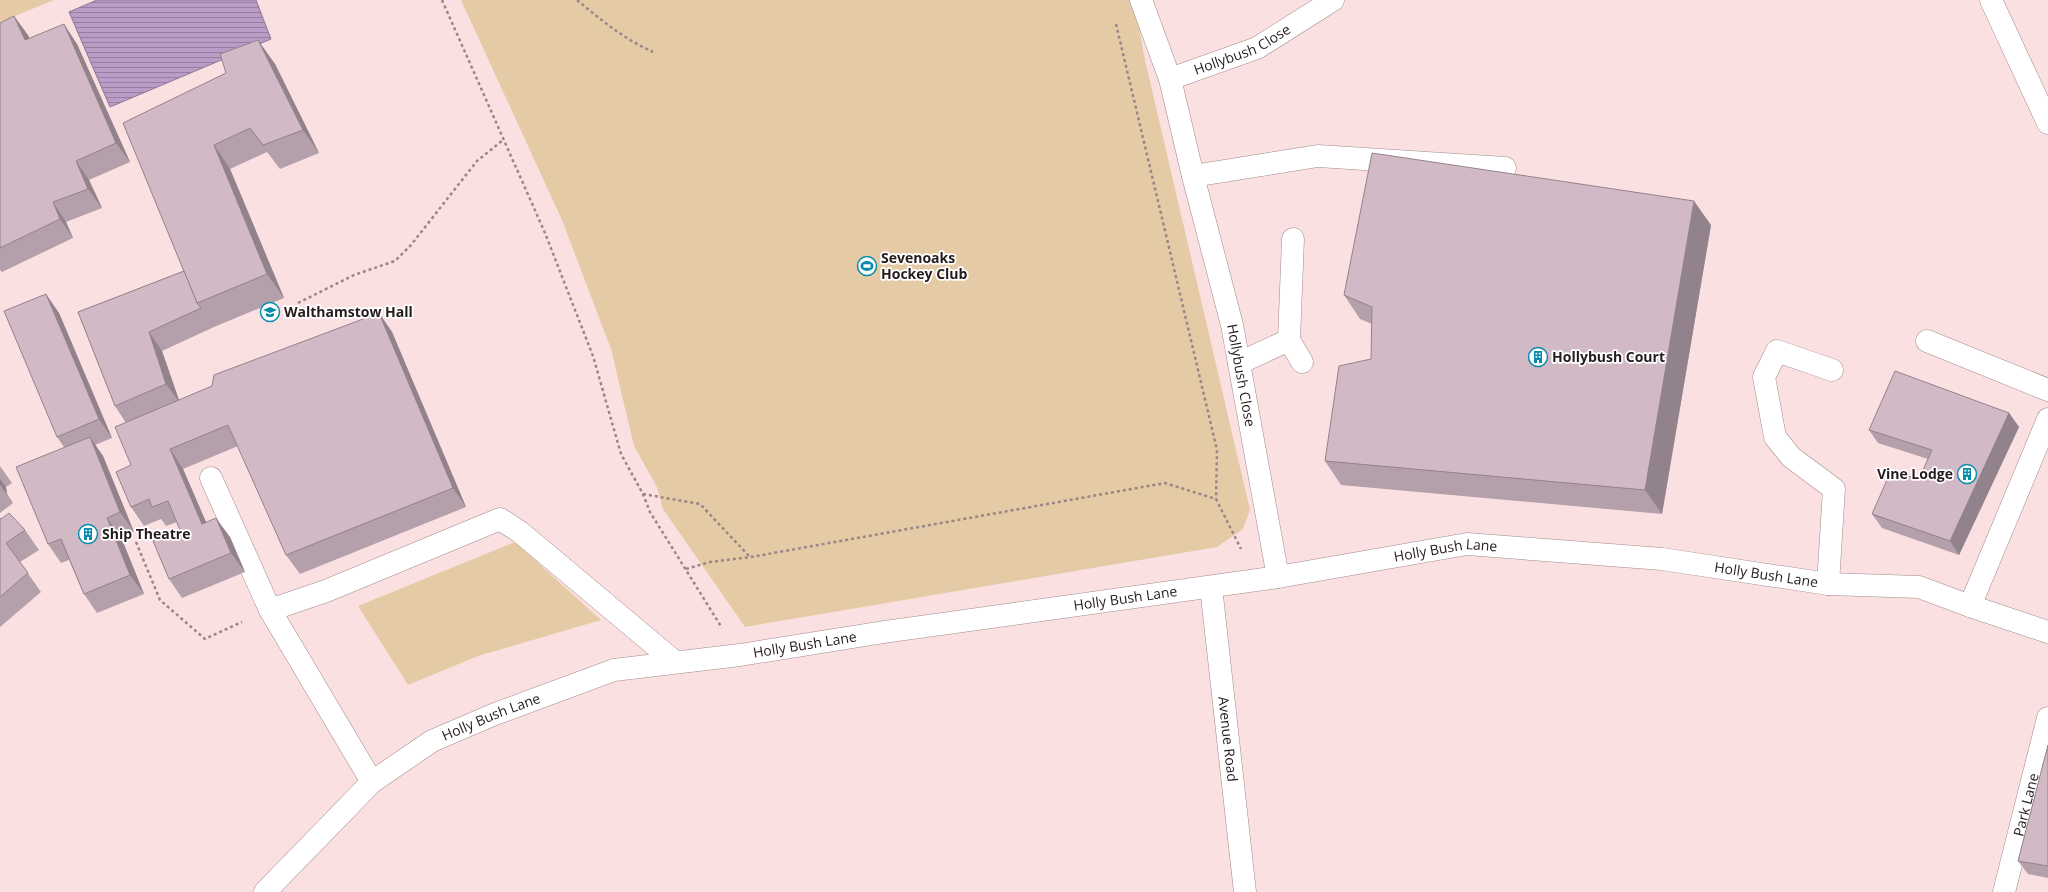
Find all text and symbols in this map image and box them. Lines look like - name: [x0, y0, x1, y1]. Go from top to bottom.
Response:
- street label: Hollybush Close: [1191, 19, 1294, 79]
- place label: Sevenoaks Hockey Club: [881, 248, 968, 283]
- sports icon: Sevenoaks Hockey Club: [856, 255, 878, 277]
- school or university icon: Walthamstow Hall: [259, 301, 281, 323]
- place label: Walthamstow Hall: [284, 302, 413, 321]
- street label: Hollybush Close: [1223, 322, 1260, 428]
- building icon: Hollybush Court: [1527, 346, 1549, 368]
- place label: Hollybush Court: [1552, 347, 1665, 366]
- building icon: Vine Lodge: [1956, 463, 1978, 485]
- place label: Vine Lodge: [1877, 464, 1953, 483]
- building icon: Ship Theatre: [77, 523, 99, 545]
- place label: Ship Theatre: [102, 524, 190, 543]
- street label: Holly Bush Lane: [1392, 534, 1498, 566]
- street label: Holly Bush Lane: [1713, 557, 1820, 591]
- street label: Holly Bush Lane: [1072, 581, 1179, 614]
- street label: Holly Bush Lane: [752, 627, 858, 662]
- street label: Holly Bush Lane: [439, 688, 543, 745]
- street label: Avenue Road: [1214, 695, 1243, 783]
- street label: Park Lane: [2008, 771, 2043, 838]

